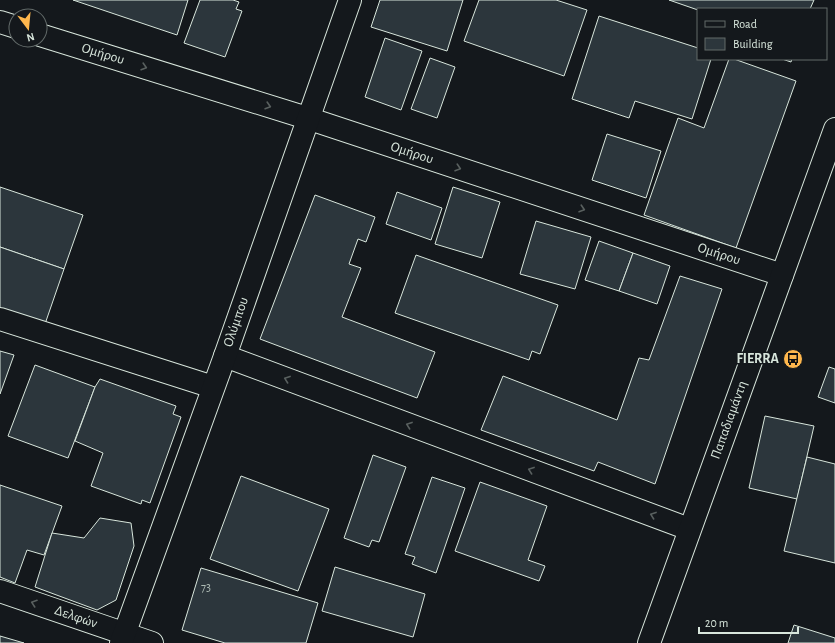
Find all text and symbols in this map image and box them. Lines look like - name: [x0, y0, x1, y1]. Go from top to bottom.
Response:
- north arrow: [8, 8, 48, 48]
- legend: [697, 8, 827, 60]
- text: Road: [733, 18, 757, 30]
- text: N: [25, 31, 36, 43]
- text: Building: [733, 38, 773, 50]
- street label: Ομήρου: [80, 41, 126, 67]
- one-way arrow: [140, 62, 147, 71]
- one-way arrow: [264, 101, 271, 110]
- street label: Ομήρου: [389, 140, 435, 166]
- one-way arrow: [455, 163, 462, 172]
- one-way arrow: [578, 204, 585, 213]
- street label: Ομήρου: [696, 241, 742, 267]
- street label: Ολύμπου: [221, 295, 251, 349]
- bus stop icon: FIERRA: [782, 348, 804, 370]
- place label: FIERRA: [736, 352, 780, 366]
- one-way arrow: [284, 376, 291, 384]
- street label: Παπαδιαμάντη: [708, 379, 750, 461]
- one-way arrow: [406, 421, 413, 429]
- one-way arrow: [528, 466, 535, 475]
- one-way arrow: [649, 512, 656, 520]
- house number: 73: [201, 581, 211, 593]
- one-way arrow: [31, 599, 38, 608]
- street label: Δελφών: [53, 603, 99, 631]
- scale bar: [699, 609, 798, 635]
- text: 20 m: [705, 617, 728, 629]

